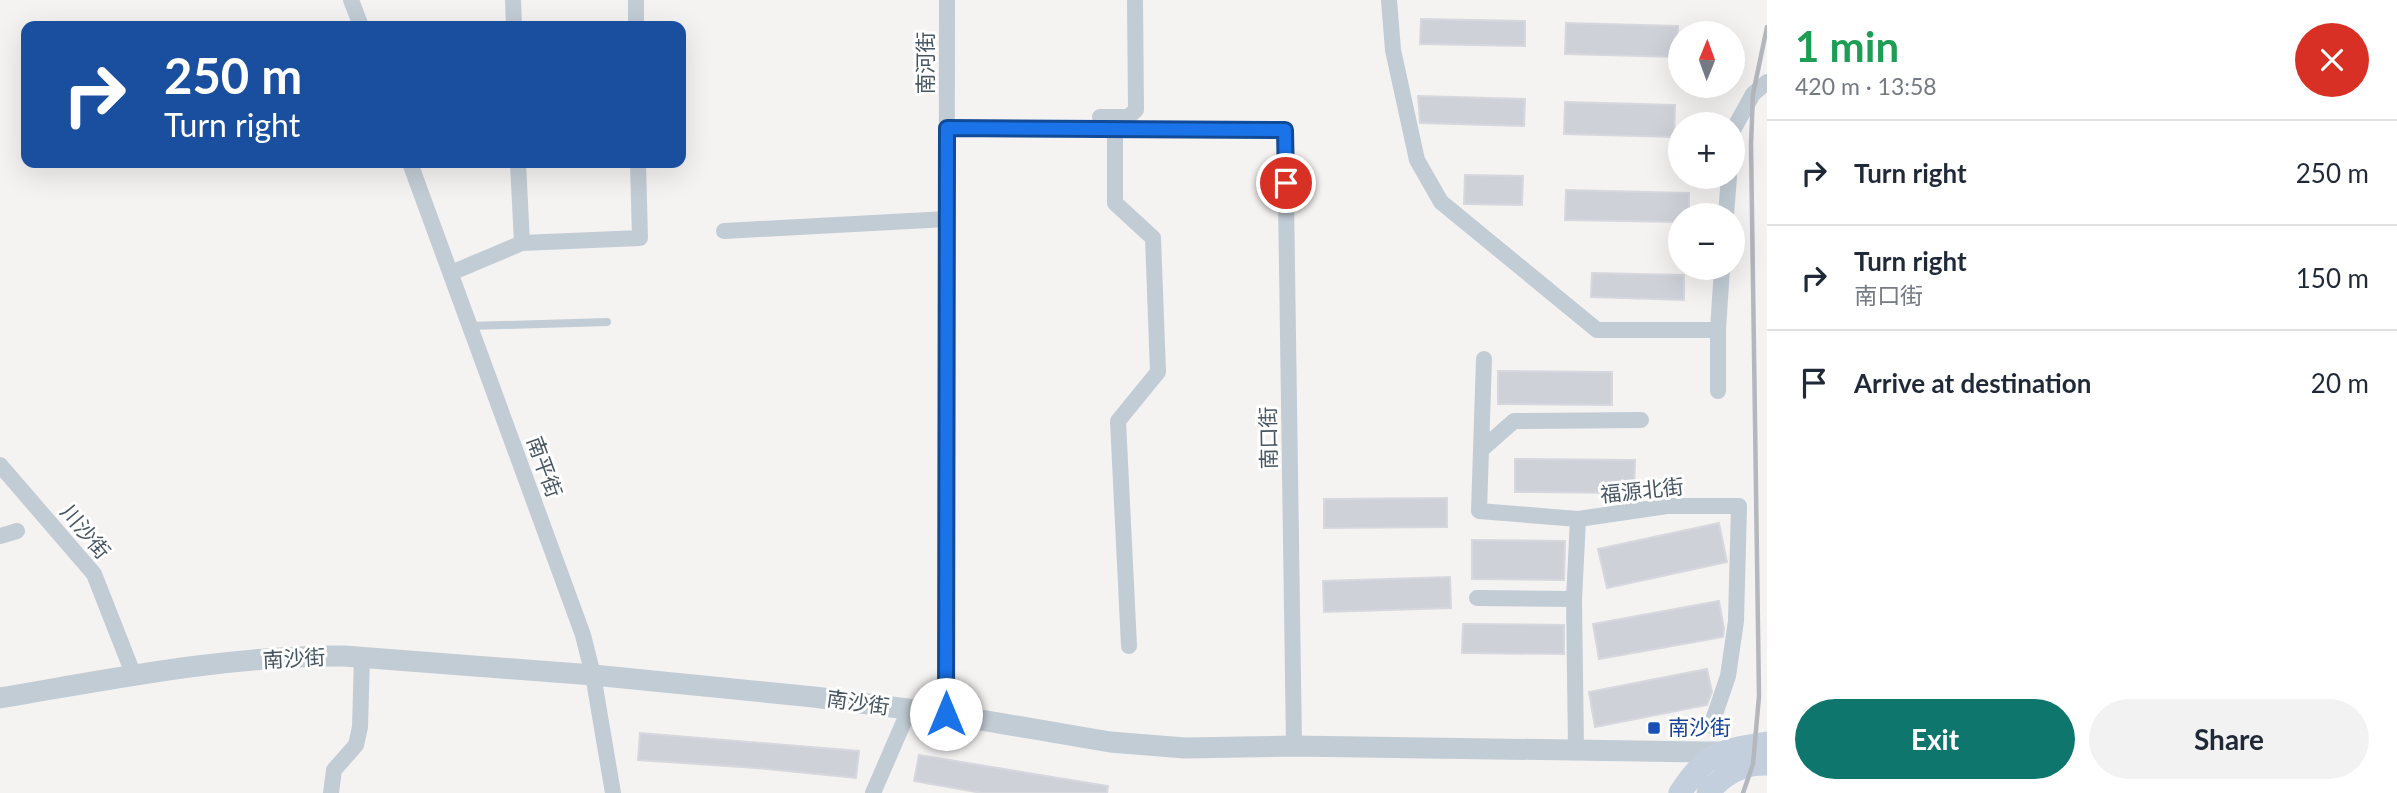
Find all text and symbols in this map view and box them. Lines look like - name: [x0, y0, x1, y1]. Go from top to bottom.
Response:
- north arrow: [1668, 21, 1745, 98]
- map controls: [1668, 21, 1745, 280]
- text: 1 min: [1795, 21, 1899, 71]
- button: close: [2295, 23, 2369, 97]
- street label: 南河街: [912, 32, 937, 95]
- text: 250 m: [164, 46, 302, 104]
- icon: right: [49, 49, 140, 140]
- text: 420 m · 13:58: [1795, 72, 1937, 100]
- text: Turn right: [164, 105, 300, 144]
- button: +: [1668, 112, 1745, 189]
- pin: [1256, 153, 1316, 213]
- icon: right: [1795, 154, 1833, 192]
- text: Turn right: [1854, 157, 1967, 189]
- text: 250 m: [2296, 157, 2369, 189]
- icon: arrive: [1267, 164, 1305, 202]
- button: −: [1668, 203, 1745, 280]
- text: Turn right: [1854, 245, 1967, 277]
- icon: right: [1795, 259, 1833, 297]
- text: 150 m: [2296, 262, 2369, 294]
- text: 南口街: [1854, 281, 1923, 309]
- icon: arrive: [1795, 364, 1833, 402]
- text: Arrive at destination: [1854, 367, 2091, 399]
- text: 20 m: [2311, 367, 2369, 399]
- street label: 南口街: [1254, 406, 1281, 470]
- street label: 南平街: [523, 433, 568, 500]
- street label: 福源北街: [1599, 473, 1685, 506]
- street label: 川沙街: [56, 499, 116, 563]
- street label: 南沙街: [262, 643, 326, 672]
- position arrow: [909, 677, 983, 751]
- street label: 南沙街: [825, 685, 891, 718]
- button: Exit: [1795, 699, 2075, 779]
- button: Share: [2089, 699, 2369, 779]
- place label: 南沙街: [1668, 714, 1731, 739]
- marker: 南沙街: [1646, 720, 1662, 736]

